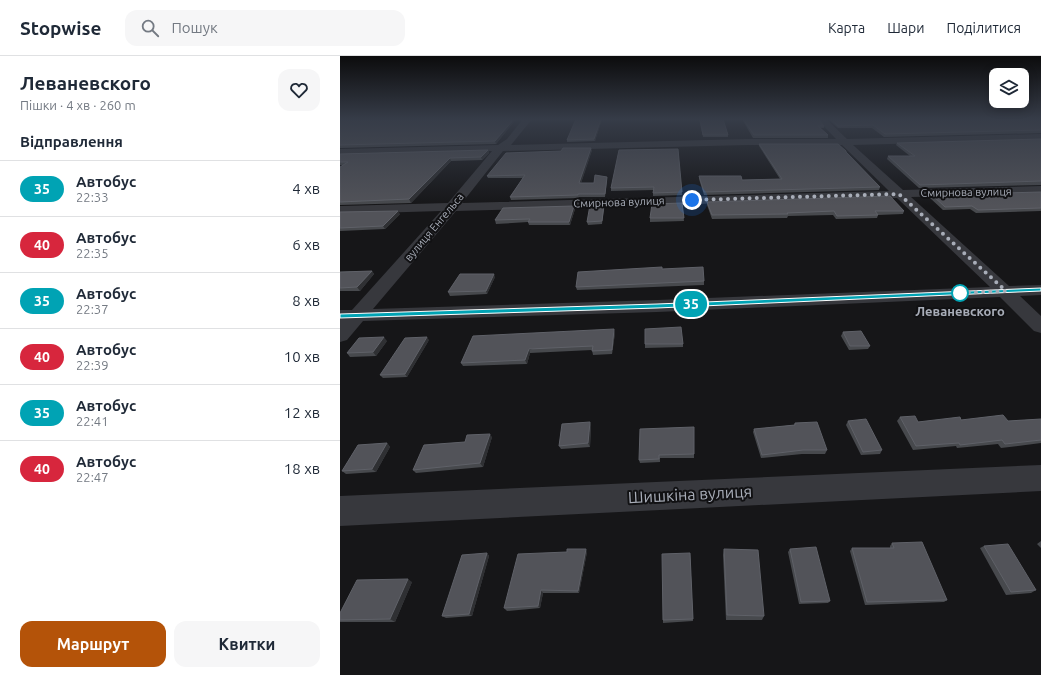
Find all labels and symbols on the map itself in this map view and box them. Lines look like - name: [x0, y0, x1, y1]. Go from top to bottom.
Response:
- street label: Смирнова вулиця: [920, 185, 1012, 199]
- your location: [682, 190, 702, 210]
- street label: вулиця Енгельса: [402, 191, 466, 263]
- street label: Смирнова вулиця: [573, 194, 665, 210]
- marker: Леваневского: [951, 284, 969, 302]
- line badge: 35: [673, 291, 709, 317]
- place label: Леваневского: [915, 304, 1005, 318]
- street label: Шишкіна вулиця: [627, 482, 753, 506]

